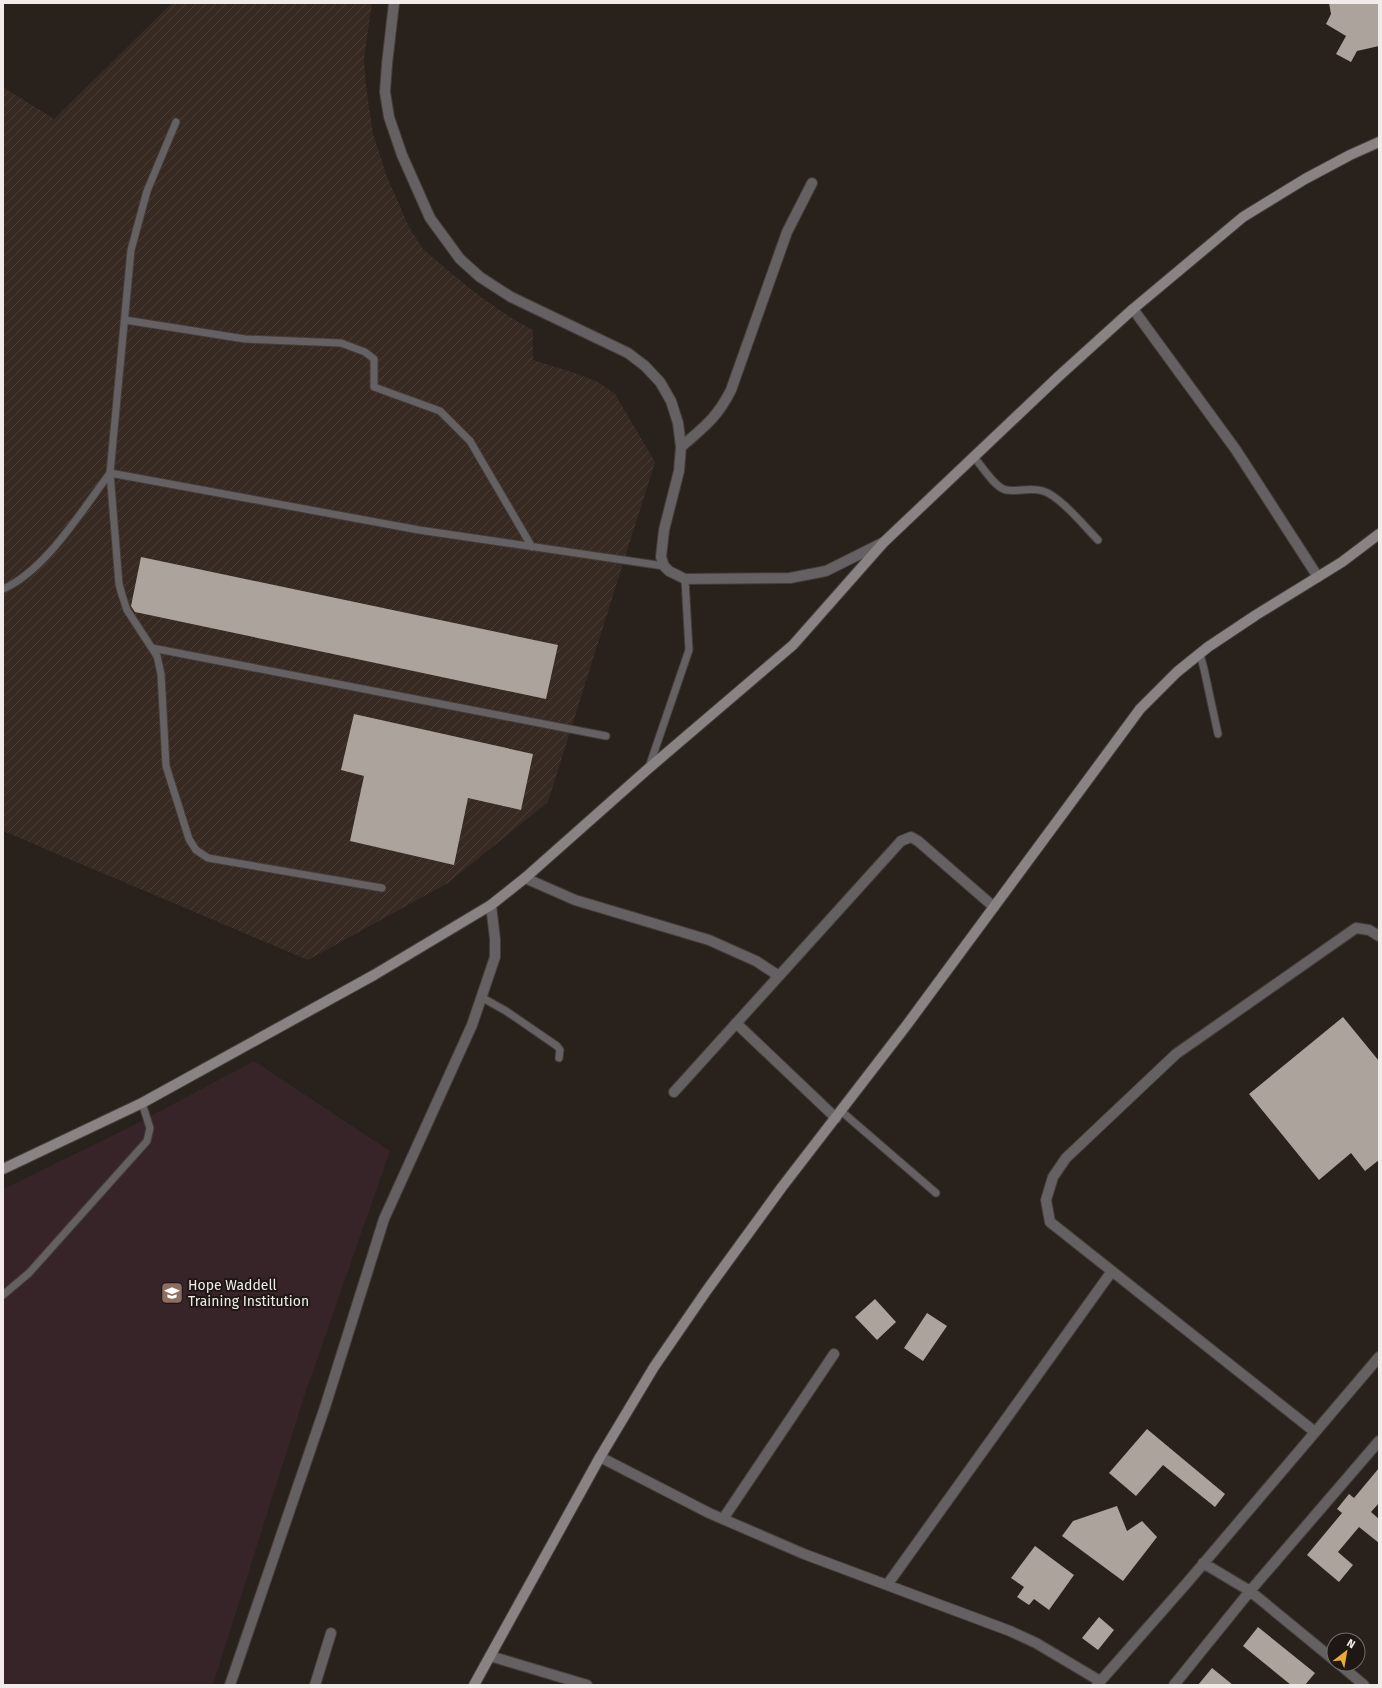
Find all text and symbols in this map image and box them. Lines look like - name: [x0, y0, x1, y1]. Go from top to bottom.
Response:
- place label: Hope Waddell Training Institution: [188, 1277, 309, 1310]
- school or university icon: Hope Waddell Training Institution: [159, 1280, 185, 1306]
- north arrow: [1326, 1632, 1366, 1672]
- text: N: [1344, 1636, 1357, 1651]

